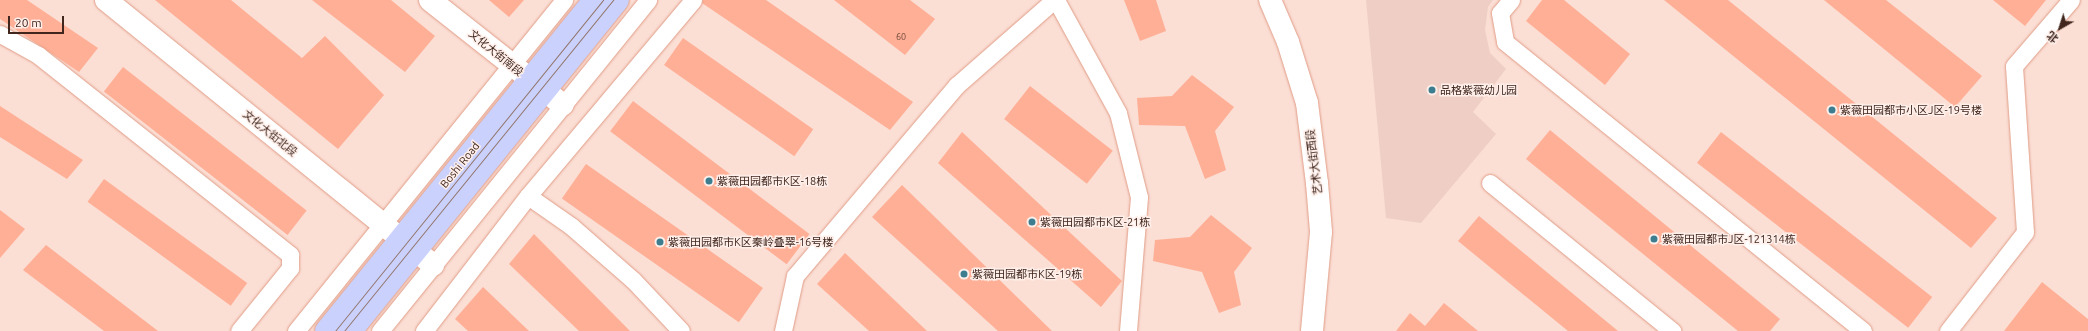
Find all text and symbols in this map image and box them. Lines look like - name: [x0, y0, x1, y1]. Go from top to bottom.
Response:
- scale bar: [10, 8, 66, 34]
- north arrow: [2040, 8, 2080, 48]
- text: 20 m: [15, 16, 42, 29]
- street label: 文化大街南段: [466, 27, 526, 79]
- text: 北: [2044, 29, 2060, 45]
- house number: 60: [896, 32, 906, 42]
- place label: 品格紫薇幼儿园: [1440, 83, 1517, 97]
- marker: 品格紫薇幼儿园: [1427, 85, 1437, 95]
- place label: 紫薇田园都市小区J区-19号楼: [1840, 103, 1982, 117]
- marker: 紫薇田园都市小区J区-19号楼: [1827, 105, 1837, 115]
- street label: 文化大街北段: [240, 107, 300, 159]
- street label: 艺术大街西段: [1303, 128, 1325, 196]
- street label: Boshi Road: [438, 139, 482, 191]
- place label: 紫薇田园都市K区-18栋: [717, 174, 827, 188]
- marker: 紫薇田园都市K区-18栋: [704, 176, 714, 186]
- place label: 紫薇田园都市K区-21栋: [1040, 215, 1150, 229]
- marker: 紫薇田园都市K区-21栋: [1027, 217, 1037, 227]
- place label: 紫薇田园都市J区-121314栋: [1662, 232, 1796, 246]
- marker: 紫薇田园都市J区-121314栋: [1649, 234, 1659, 244]
- place label: 紫薇田园都市K区秦岭叠翠-16号楼: [668, 235, 833, 249]
- marker: 紫薇田园都市K区秦岭叠翠-16号楼: [655, 237, 665, 247]
- place label: 紫薇田园都市K区-19栋: [972, 267, 1082, 281]
- marker: 紫薇田园都市K区-19栋: [959, 269, 969, 279]

